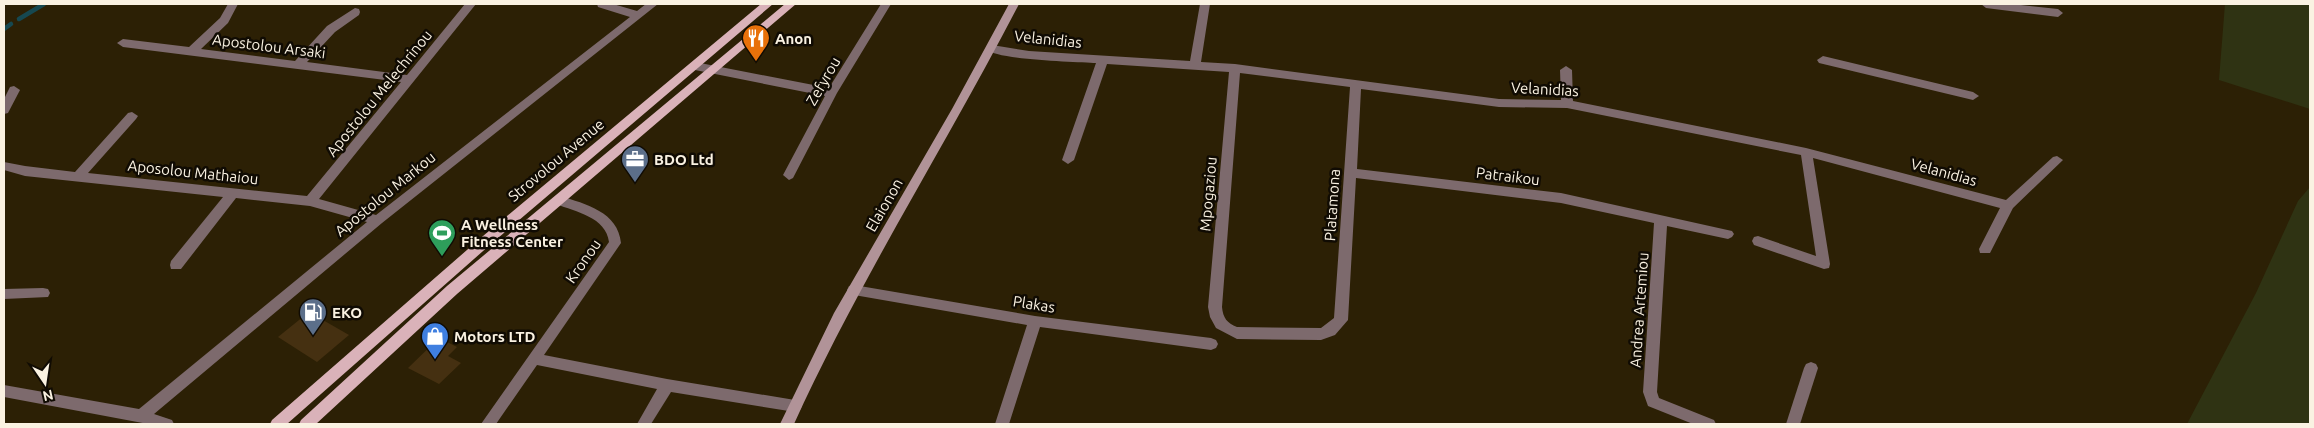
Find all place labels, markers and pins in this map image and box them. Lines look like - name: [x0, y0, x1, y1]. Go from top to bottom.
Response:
- restaurant icon: Anon: [741, 23, 771, 62]
- place label: Anon: [775, 30, 812, 47]
- office icon: BDO Ltd: [620, 144, 650, 183]
- place label: BDO Ltd: [654, 151, 714, 168]
- place label: A Wellness Fitness Center: [461, 216, 564, 250]
- sports icon: A Wellness Fitness Center: [427, 218, 457, 257]
- fuel station icon: EKO: [298, 297, 328, 336]
- place label: EKO: [332, 304, 362, 321]
- shop icon: Motors LTD: [420, 321, 450, 360]
- place label: Motors LTD: [454, 328, 535, 345]

